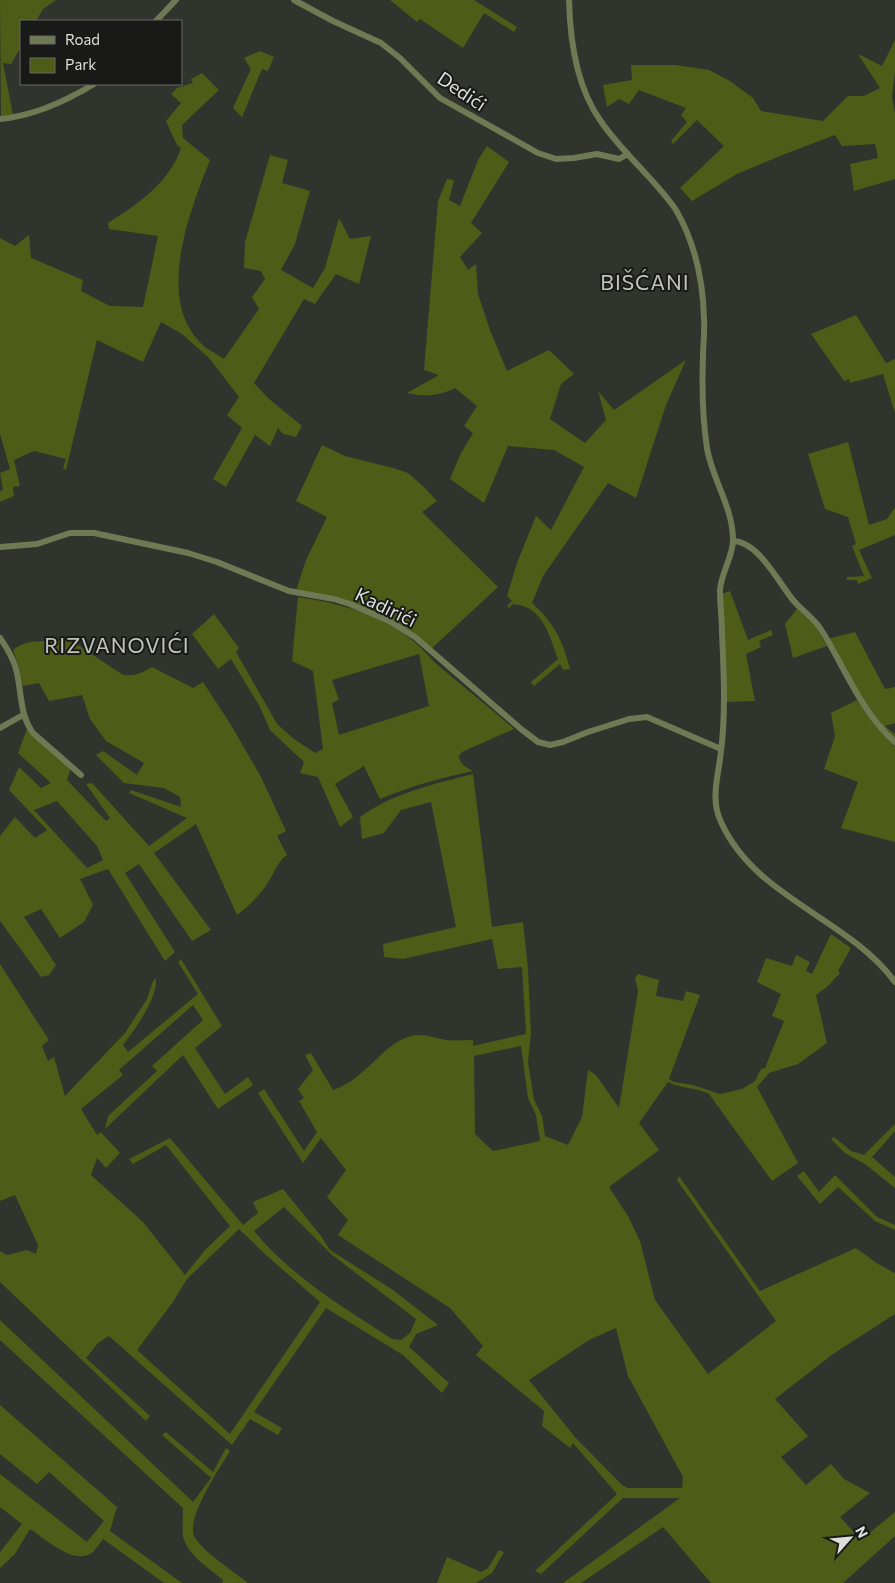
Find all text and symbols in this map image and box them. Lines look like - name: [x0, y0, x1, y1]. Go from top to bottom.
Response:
- legend: [20, 20, 182, 85]
- text: Road: [65, 30, 100, 48]
- text: Park: [65, 55, 96, 73]
- street label: Dedići: [433, 66, 491, 115]
- district label: BIŠĆANI: [600, 269, 690, 294]
- street label: Kadirići: [352, 582, 421, 631]
- district label: RIZVANOVIĆI: [44, 632, 190, 657]
- north arrow: [825, 1513, 875, 1563]
- text: N: [852, 1523, 872, 1540]

